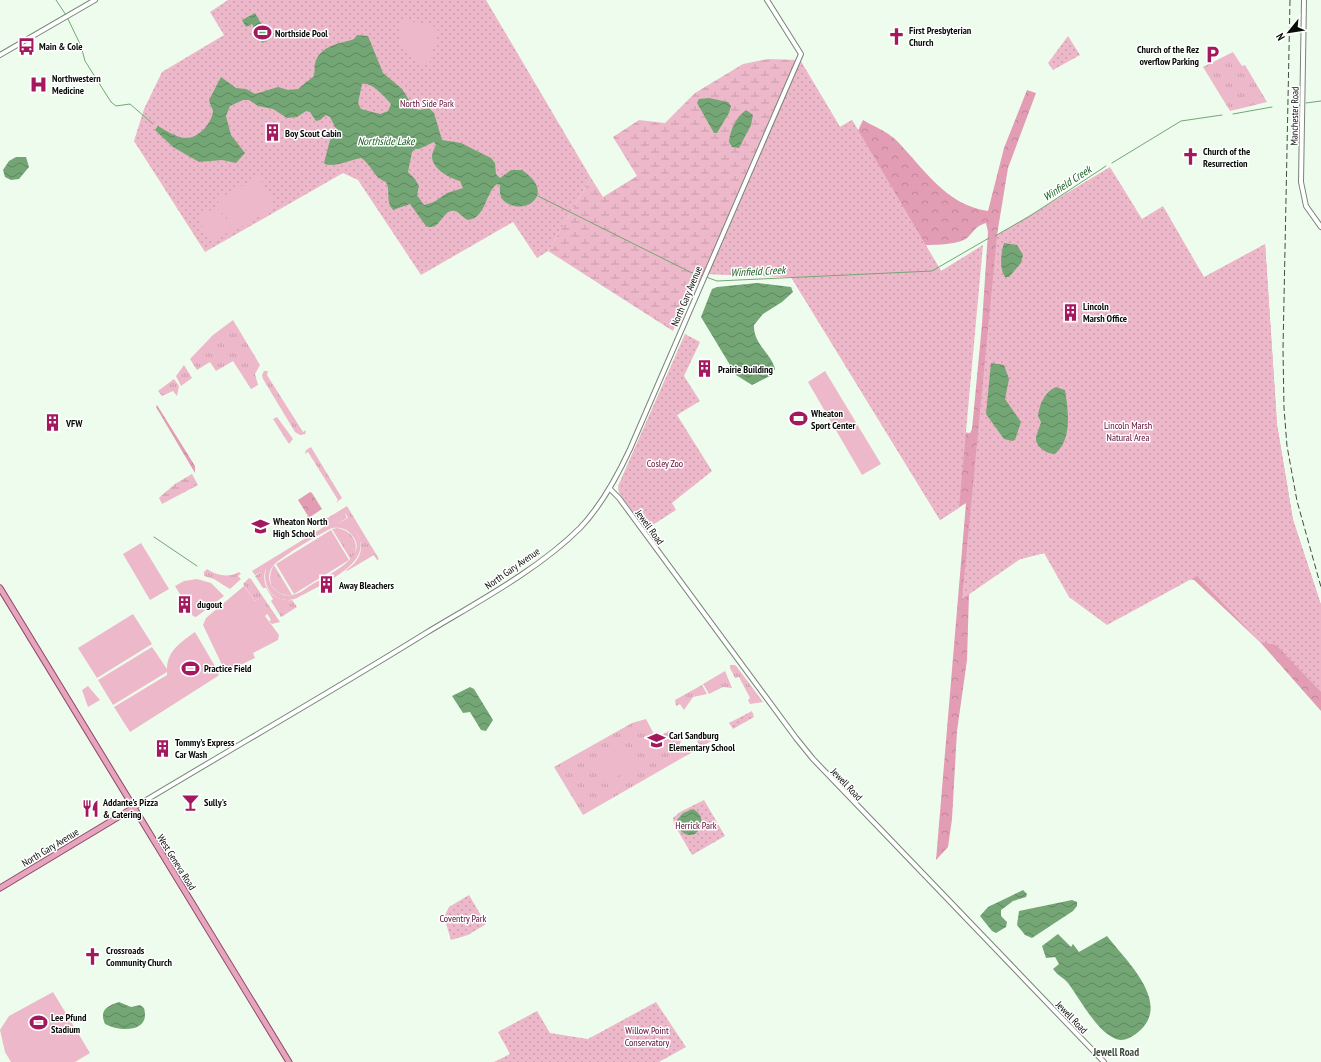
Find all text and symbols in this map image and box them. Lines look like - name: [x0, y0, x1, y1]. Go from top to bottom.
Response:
- north arrow: [1269, 12, 1309, 52]
- sports icon: Northside Pool: [252, 23, 272, 43]
- place label: First Presbyterian Church: [909, 24, 972, 49]
- church icon: First Presbyterian Church: [886, 26, 906, 46]
- place label: Northside Pool: [275, 27, 328, 40]
- text: N: [1273, 31, 1288, 43]
- bus stop icon: Main & Cole: [16, 36, 36, 56]
- place label: Main & Cole: [39, 40, 83, 53]
- place label: Church of the Rez overflow Parking: [1137, 43, 1200, 68]
- parking icon: Church of the Rez overflow Parking: [1202, 45, 1222, 65]
- place label: Northwestern Medicine: [52, 72, 101, 97]
- hospital icon: Northwestern Medicine: [29, 74, 49, 94]
- street label: Manchester Road: [1287, 86, 1302, 146]
- park label: North Side Park: [400, 97, 454, 110]
- building icon: Boy Scout Cabin: [262, 123, 282, 143]
- place label: Boy Scout Cabin: [285, 127, 342, 140]
- water label: Northside Lake: [357, 134, 416, 148]
- place label: Church of the Resurrection: [1203, 145, 1250, 170]
- church icon: Church of the Resurrection: [1180, 147, 1200, 167]
- water label: Winfield Creek: [1040, 161, 1095, 204]
- water label: Winfield Creek: [730, 262, 787, 279]
- street label: North Gary Avenue: [668, 264, 705, 328]
- place label: Lincoln Marsh Office: [1083, 300, 1127, 325]
- building icon: Lincoln Marsh Office: [1060, 302, 1080, 322]
- building icon: Prairie Building: [695, 359, 715, 379]
- place label: Prairie Building: [718, 363, 774, 376]
- place label: Wheaton Sport Center: [810, 407, 856, 432]
- sports icon: Wheaton Sport Center: [788, 409, 808, 429]
- building icon: VFW: [43, 413, 63, 433]
- place label: VFW: [65, 417, 83, 430]
- park label: Lincoln Marsh Natural Area: [1104, 419, 1152, 444]
- park label: Cosley Zoo: [647, 457, 683, 470]
- street label: Jewell Road: [632, 506, 667, 547]
- place label: Wheaton North High School: [272, 515, 328, 540]
- school or university icon: Wheaton North High School: [250, 517, 270, 537]
- street label: North Gary Avenue: [482, 545, 542, 592]
- building icon: Away Bleachers: [316, 575, 336, 595]
- place label: Away Bleachers: [338, 579, 394, 592]
- building icon: dugout: [174, 594, 194, 614]
- place label: dugout: [197, 598, 222, 611]
- sports icon: Practice Field: [181, 658, 201, 678]
- place label: Practice Field: [204, 662, 252, 675]
- place label: Carl Sandburg Elementary School: [669, 729, 735, 754]
- school or university icon: Carl Sandburg Elementary School: [646, 731, 666, 751]
- place label: Tommy’s Express Car Wash: [175, 736, 235, 761]
- building icon: Tommy’s Express Car Wash: [152, 738, 172, 758]
- street label: Jewell Road: [827, 765, 865, 803]
- bar icon: Sully's: [181, 792, 201, 812]
- place label: Addante's Pizza & Catering: [102, 796, 158, 821]
- place label: Sully's: [204, 796, 227, 809]
- restaurant icon: Addante's Pizza & Catering: [80, 798, 100, 818]
- park label: Herrick Park: [675, 819, 717, 832]
- street label: North Gary Avenue: [19, 825, 81, 870]
- street label: West Geneva Road: [154, 832, 199, 893]
- park label: Coventry Park: [440, 912, 487, 925]
- place label: Crossroads Community Church: [106, 944, 172, 969]
- church icon: Crossroads Community Church: [83, 946, 103, 966]
- street label: Jewell Road: [1052, 998, 1090, 1036]
- place label: Lee Pfund Stadium: [51, 1011, 87, 1036]
- sports icon: Lee Pfund Stadium: [28, 1013, 48, 1033]
- park label: Willow Point Conservatory: [625, 1024, 670, 1049]
- district label: Jewell Road: [1092, 1045, 1139, 1059]

